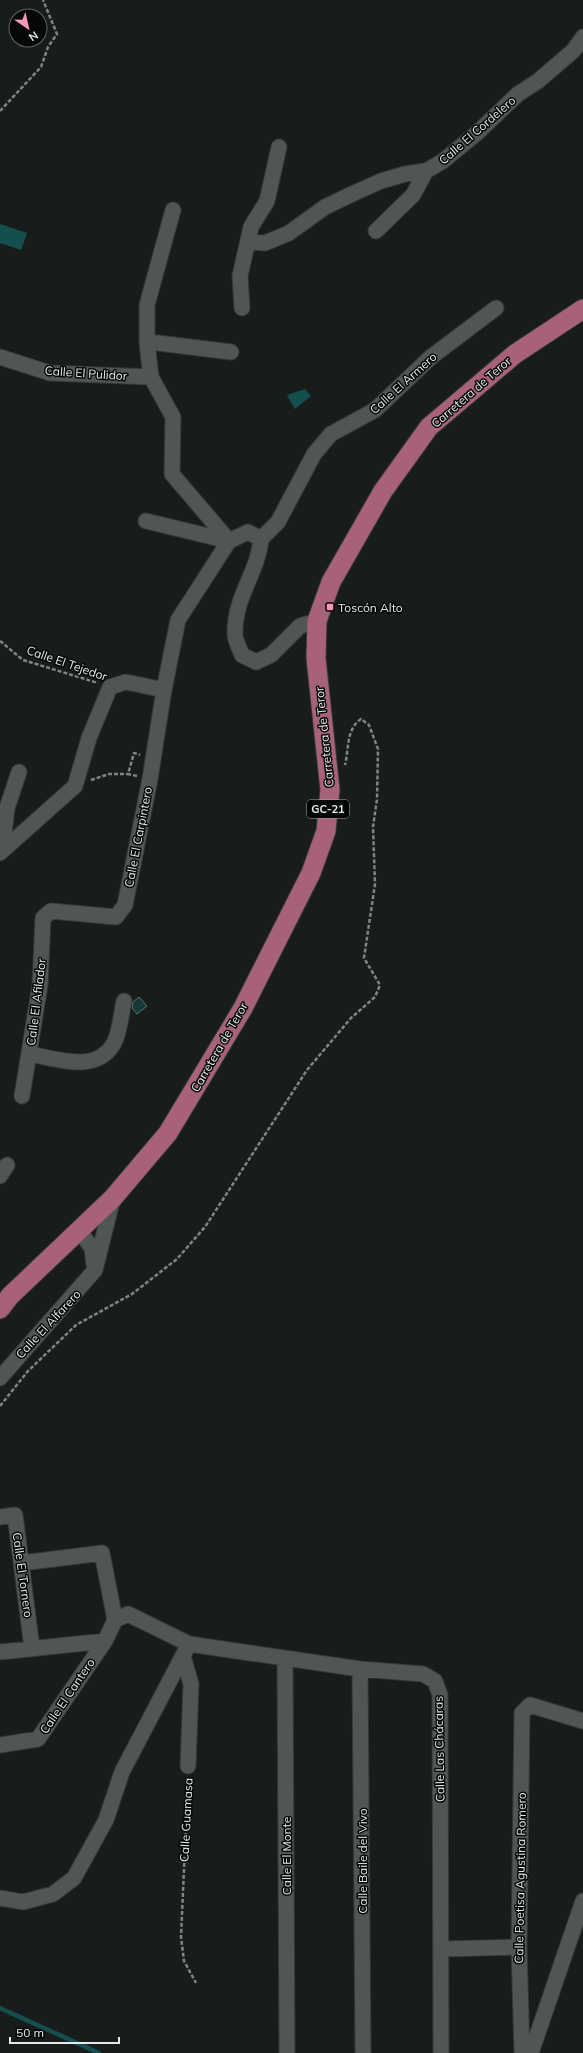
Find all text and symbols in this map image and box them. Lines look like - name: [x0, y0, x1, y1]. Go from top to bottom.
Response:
- north arrow: [8, 8, 48, 48]
- text: N: [26, 28, 41, 44]
- street label: Calle El Cordelero: [436, 92, 519, 167]
- street label: Calle El Armero: [366, 349, 440, 417]
- street label: Carretera de Teror: [428, 353, 514, 431]
- street label: Calle El Pulidor: [44, 363, 128, 383]
- place label: Toscón Alto: [338, 600, 403, 615]
- marker: Toscón Alto: [325, 602, 335, 612]
- street label: Calle El Tejedor: [25, 642, 110, 684]
- street label: Carretera de Teror: [311, 685, 337, 788]
- street label: Calle El Carpintero: [121, 785, 155, 889]
- road number: GC-21: [307, 800, 349, 818]
- street label: Calle El Afilador: [23, 957, 49, 1046]
- street label: Carretera de Teror: [187, 999, 251, 1094]
- street label: Calle El Alfarero: [12, 1286, 84, 1361]
- street label: Calle El Tornero: [10, 1531, 36, 1619]
- street label: Calle El Cantero: [36, 1655, 98, 1737]
- street label: Calle Las Chácaras: [431, 1696, 447, 1802]
- street label: Calle Guamasa: [176, 1777, 196, 1863]
- street label: Calle Poetisa Agustina Romero: [511, 1792, 529, 1964]
- street label: Calle Baile del Vivo: [355, 1808, 370, 1914]
- street label: Calle El Monte: [279, 1817, 294, 1895]
- scale bar: [10, 2019, 119, 2045]
- text: 50 m: [16, 2025, 44, 2040]

